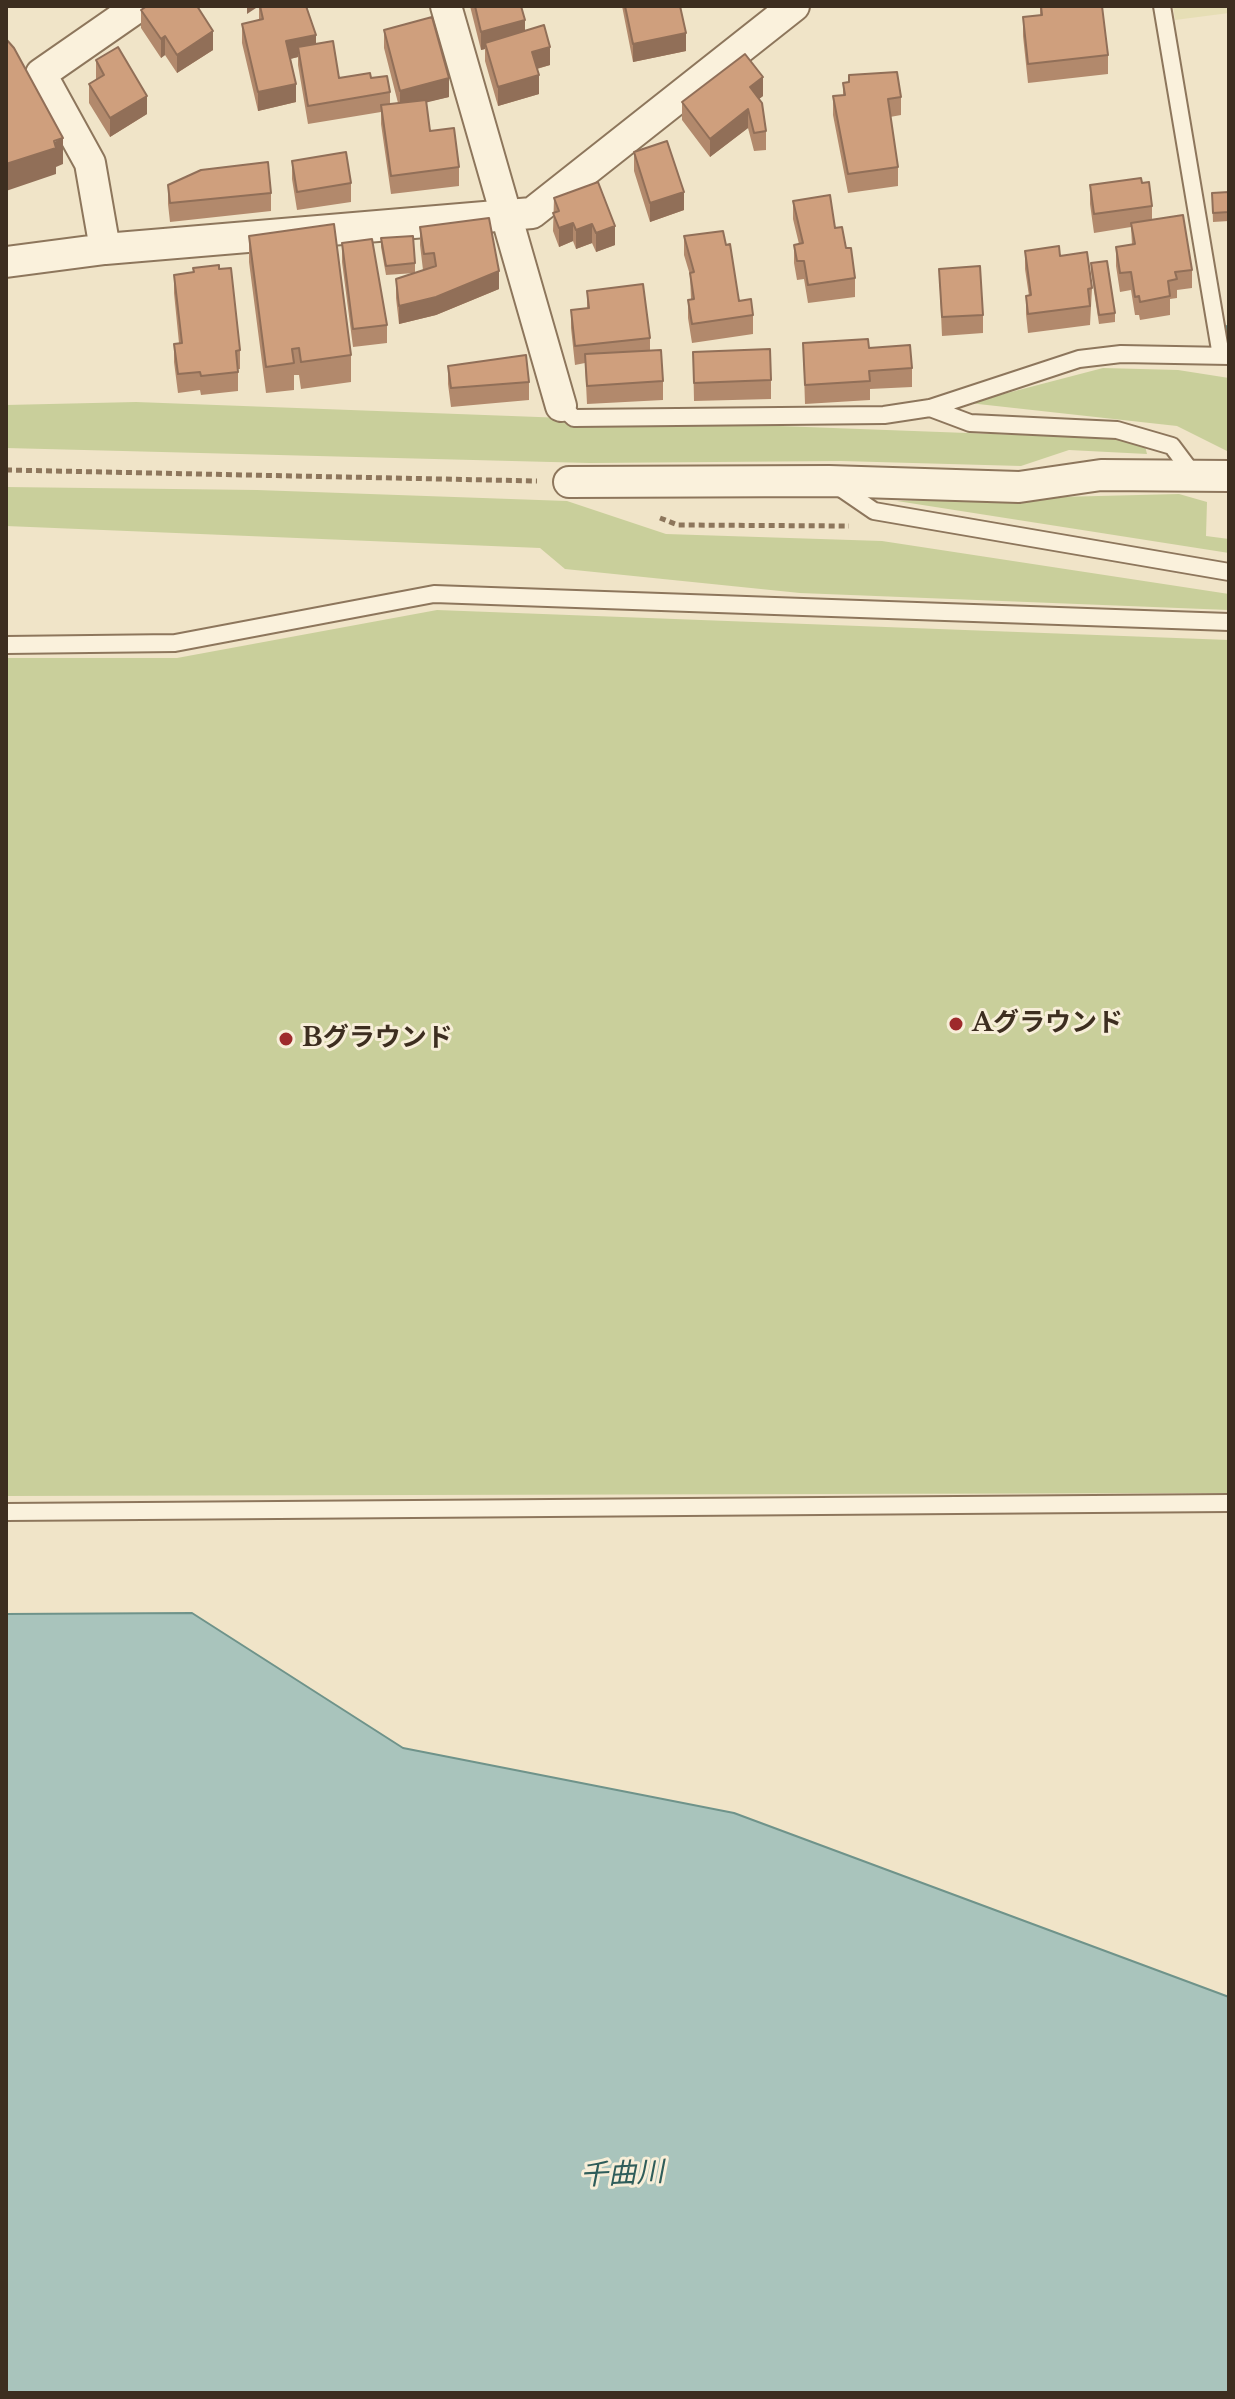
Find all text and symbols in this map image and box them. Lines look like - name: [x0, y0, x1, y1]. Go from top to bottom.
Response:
- place label: Aグラウンド: [972, 1008, 1123, 1040]
- marker: Aグラウンド: [947, 1015, 965, 1033]
- place label: Bグラウンド: [302, 1023, 453, 1055]
- marker: Bグラウンド: [277, 1030, 295, 1048]
- water label: 千曲川: [579, 2156, 665, 2194]

